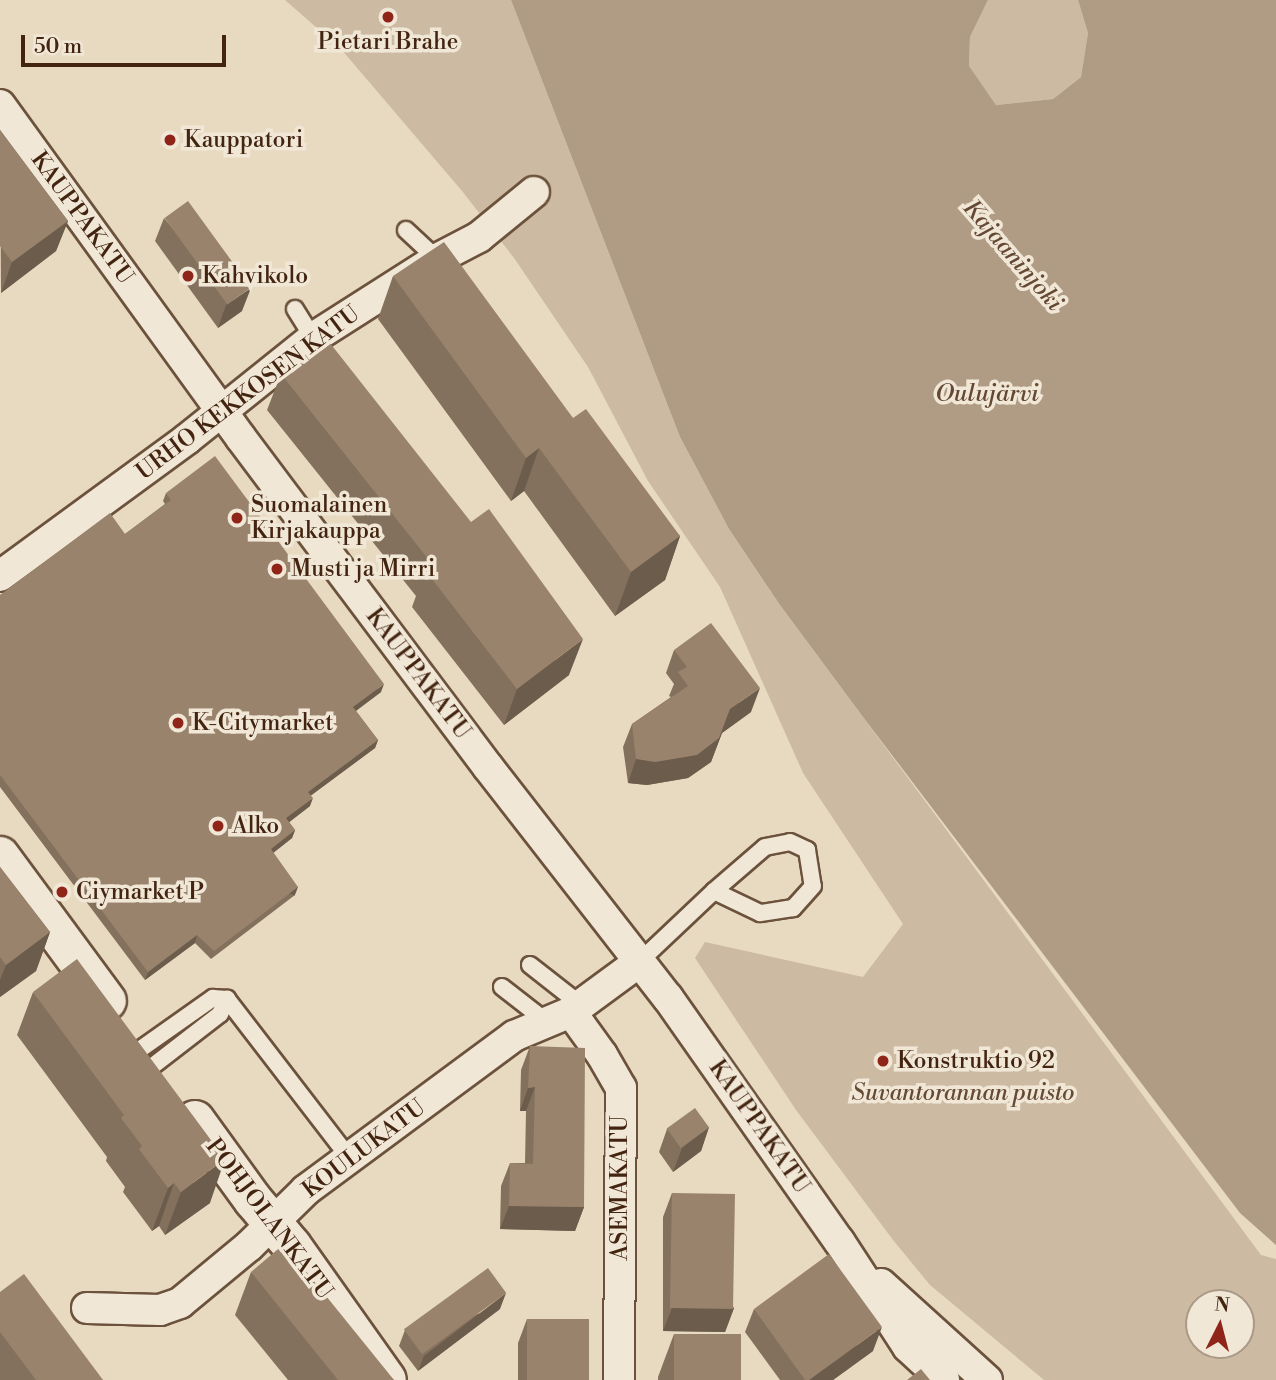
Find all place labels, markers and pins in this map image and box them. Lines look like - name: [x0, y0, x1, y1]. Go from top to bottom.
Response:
- marker: Pietari Brahe: [380, 9, 396, 25]
- place label: Pietari Brahe: [318, 28, 458, 56]
- place label: Kauppatori: [184, 126, 303, 154]
- marker: Kauppatori: [162, 132, 178, 148]
- place label: Kahvikolo: [202, 262, 308, 290]
- marker: Kahvikolo: [180, 268, 196, 284]
- place label: Suomalainen Kirjakauppa: [251, 491, 387, 545]
- marker: Suomalainen Kirjakauppa: [229, 510, 245, 526]
- place label: Musti ja Mirri: [291, 555, 435, 583]
- marker: Musti ja Mirri: [269, 561, 285, 577]
- place label: K-Citymarket: [192, 709, 333, 737]
- marker: K-Citymarket: [170, 715, 186, 731]
- place label: Alko: [232, 812, 279, 840]
- marker: Alko: [210, 818, 226, 834]
- place label: Ciymarket P: [76, 878, 204, 906]
- marker: Ciymarket P: [54, 884, 70, 900]
- place label: Konstruktio 92: [897, 1047, 1055, 1075]
- marker: Konstruktio 92: [875, 1053, 891, 1069]

